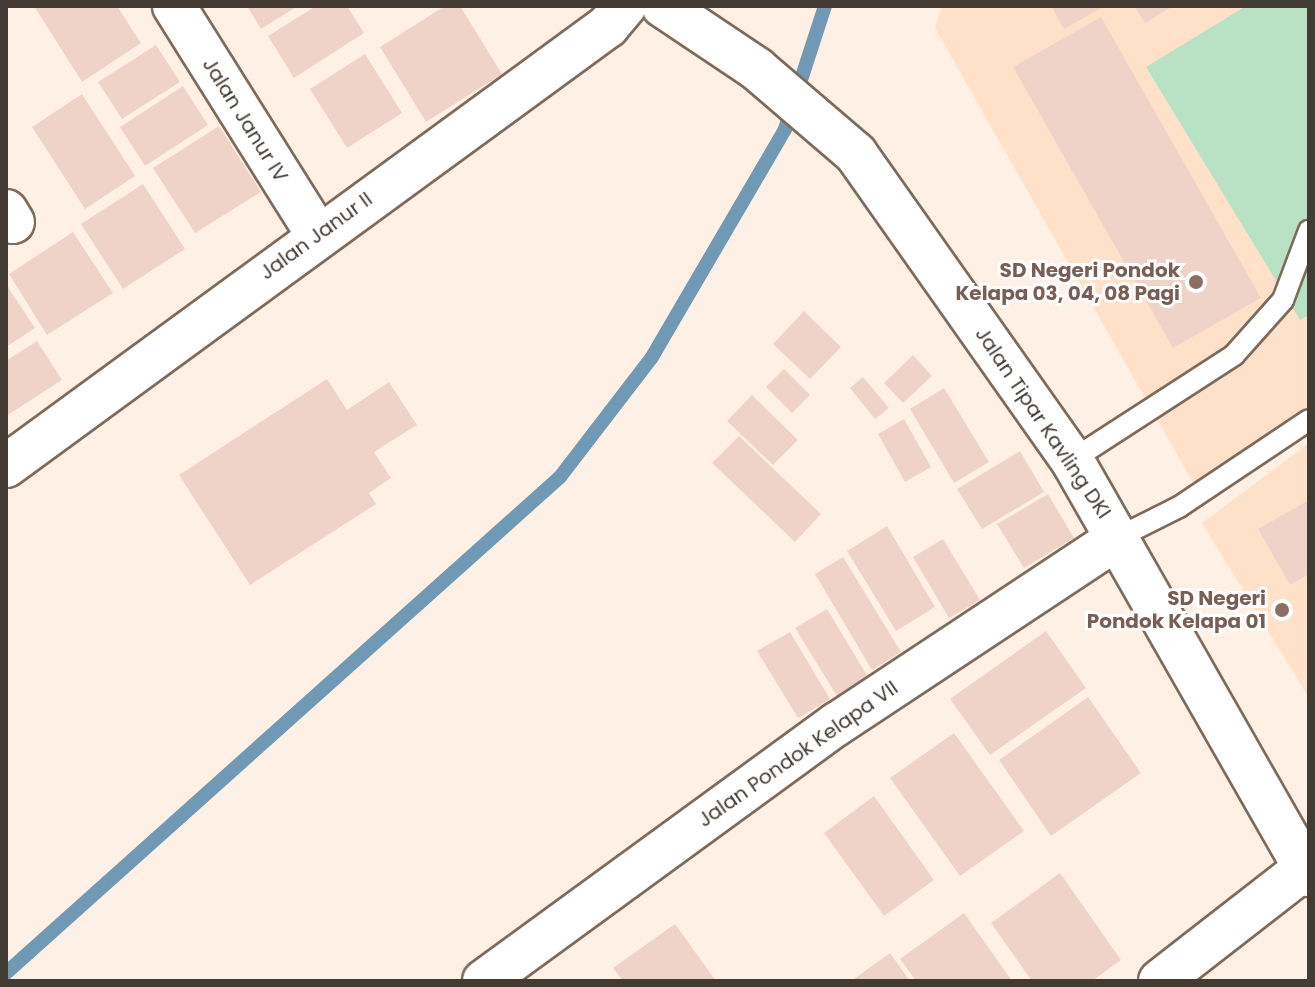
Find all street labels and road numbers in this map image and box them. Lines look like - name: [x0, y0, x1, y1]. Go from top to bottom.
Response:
- street label: Jalan Janur IV: [197, 54, 293, 186]
- street label: Jalan Janur II: [255, 187, 377, 285]
- street label: Jalan Tipar Kavling DKI: [970, 323, 1116, 523]
- street label: Jalan Pondok Kelapa VII: [693, 676, 903, 832]

